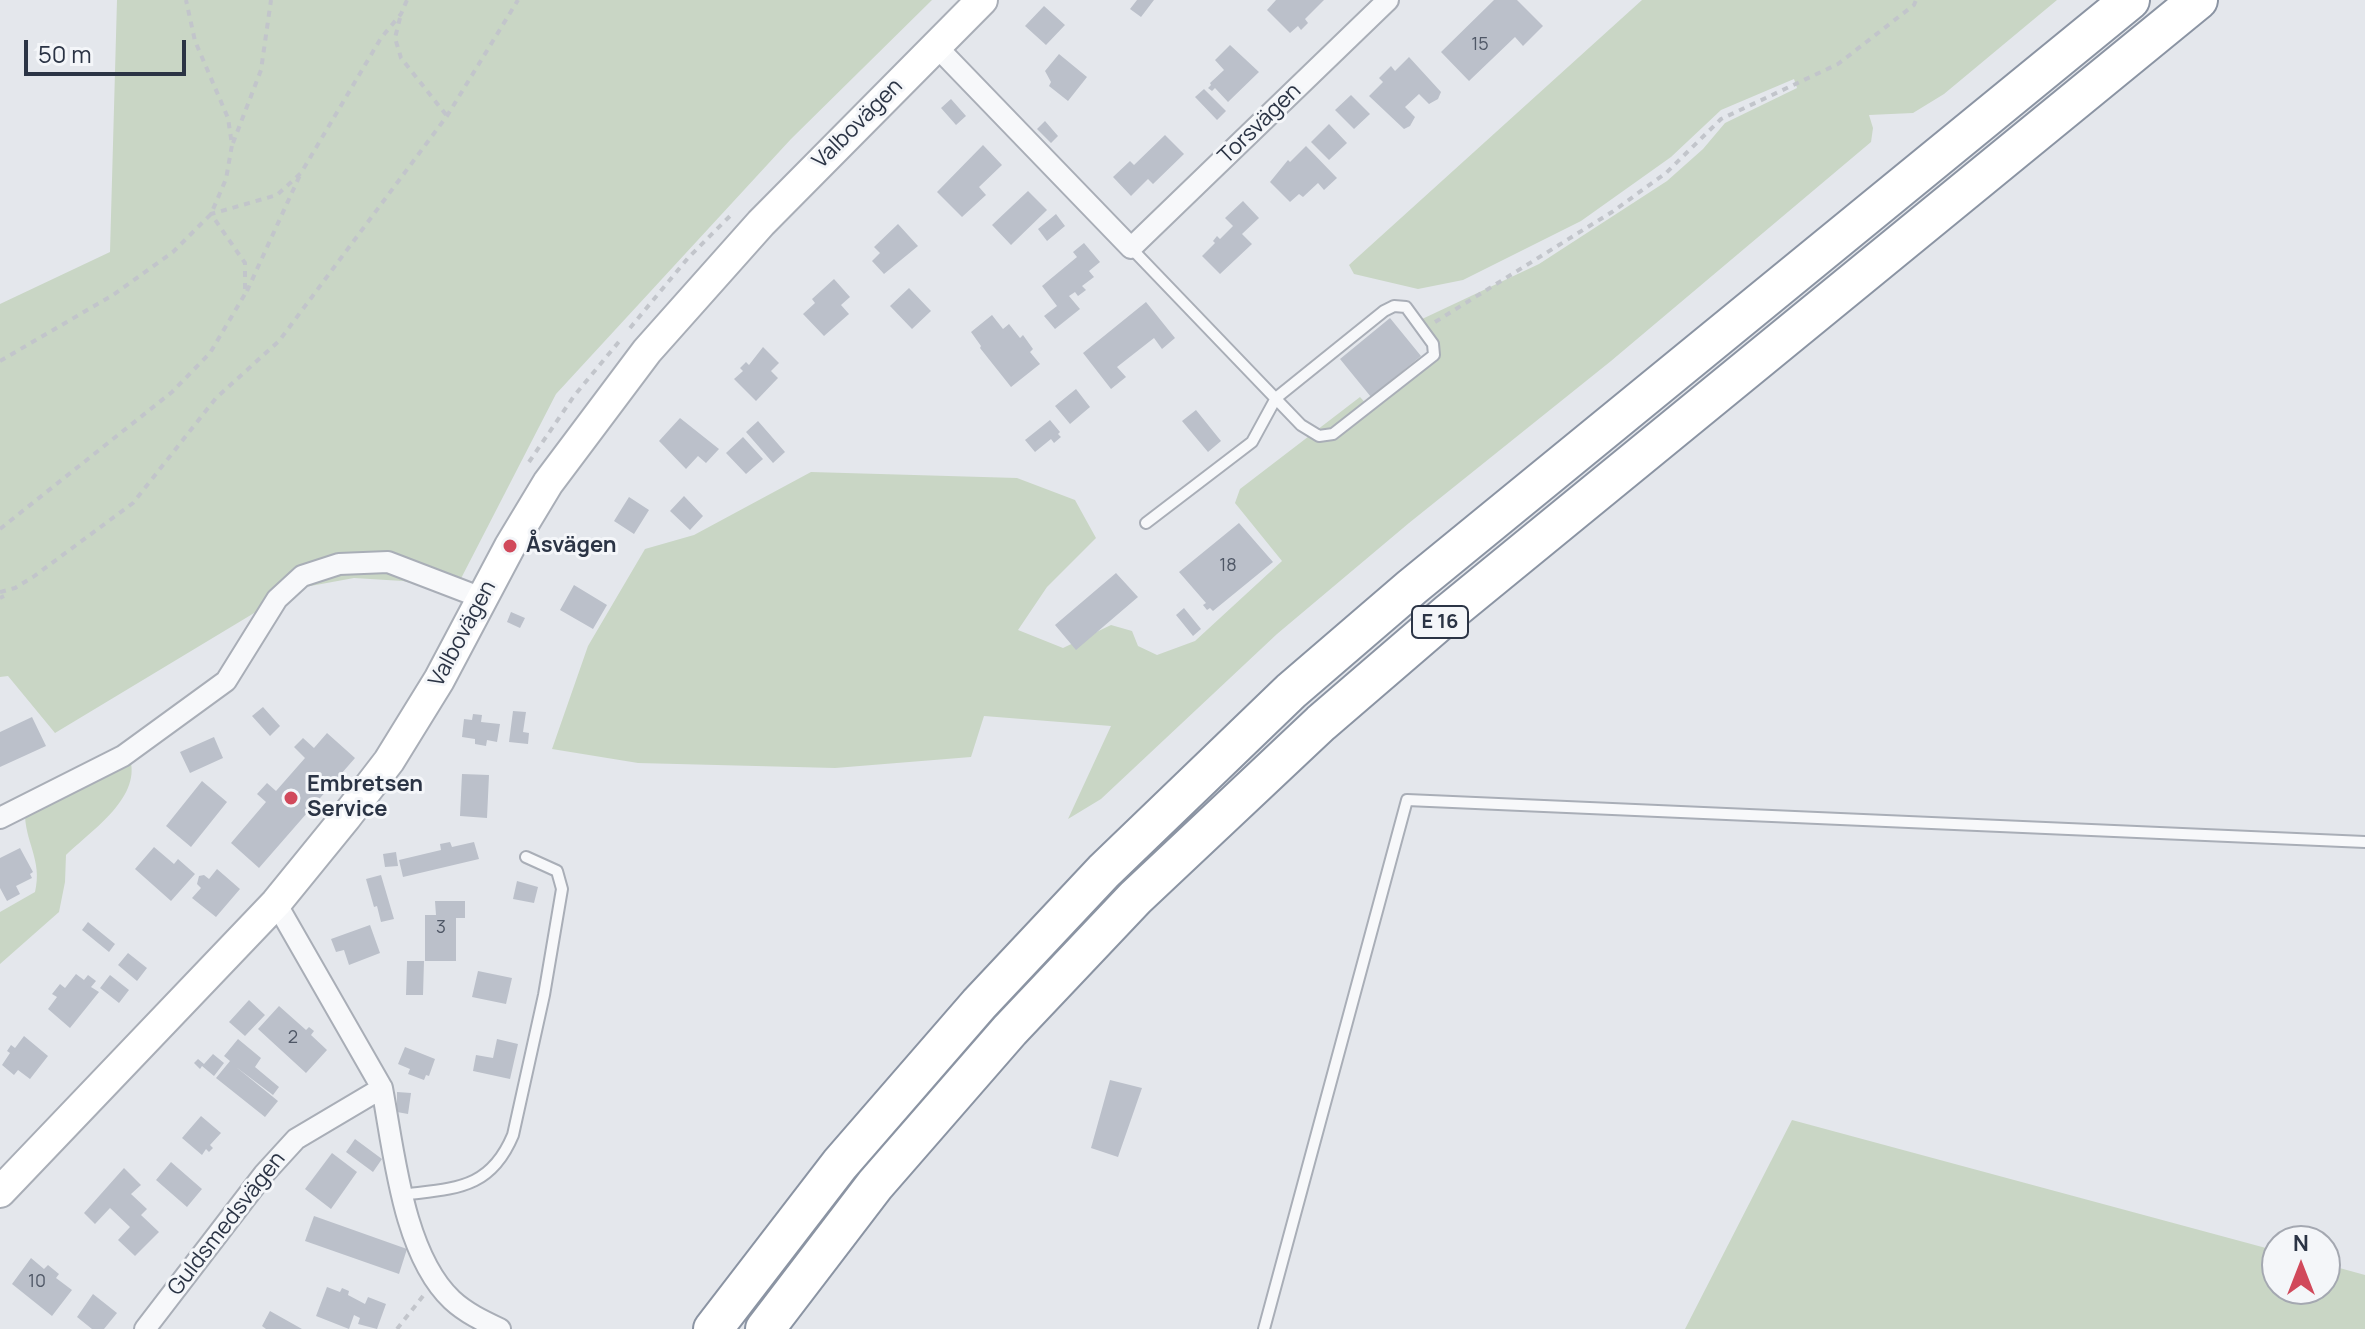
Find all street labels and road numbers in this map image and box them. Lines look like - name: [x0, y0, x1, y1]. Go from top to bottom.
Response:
- street label: Valbovägen: [807, 73, 909, 175]
- street label: Torsvägen: [1213, 78, 1307, 170]
- street label: Valbovägen: [424, 576, 502, 692]
- road number: E 16: [1412, 606, 1468, 638]
- street label: Guldsmedsvägen: [163, 1147, 291, 1301]

